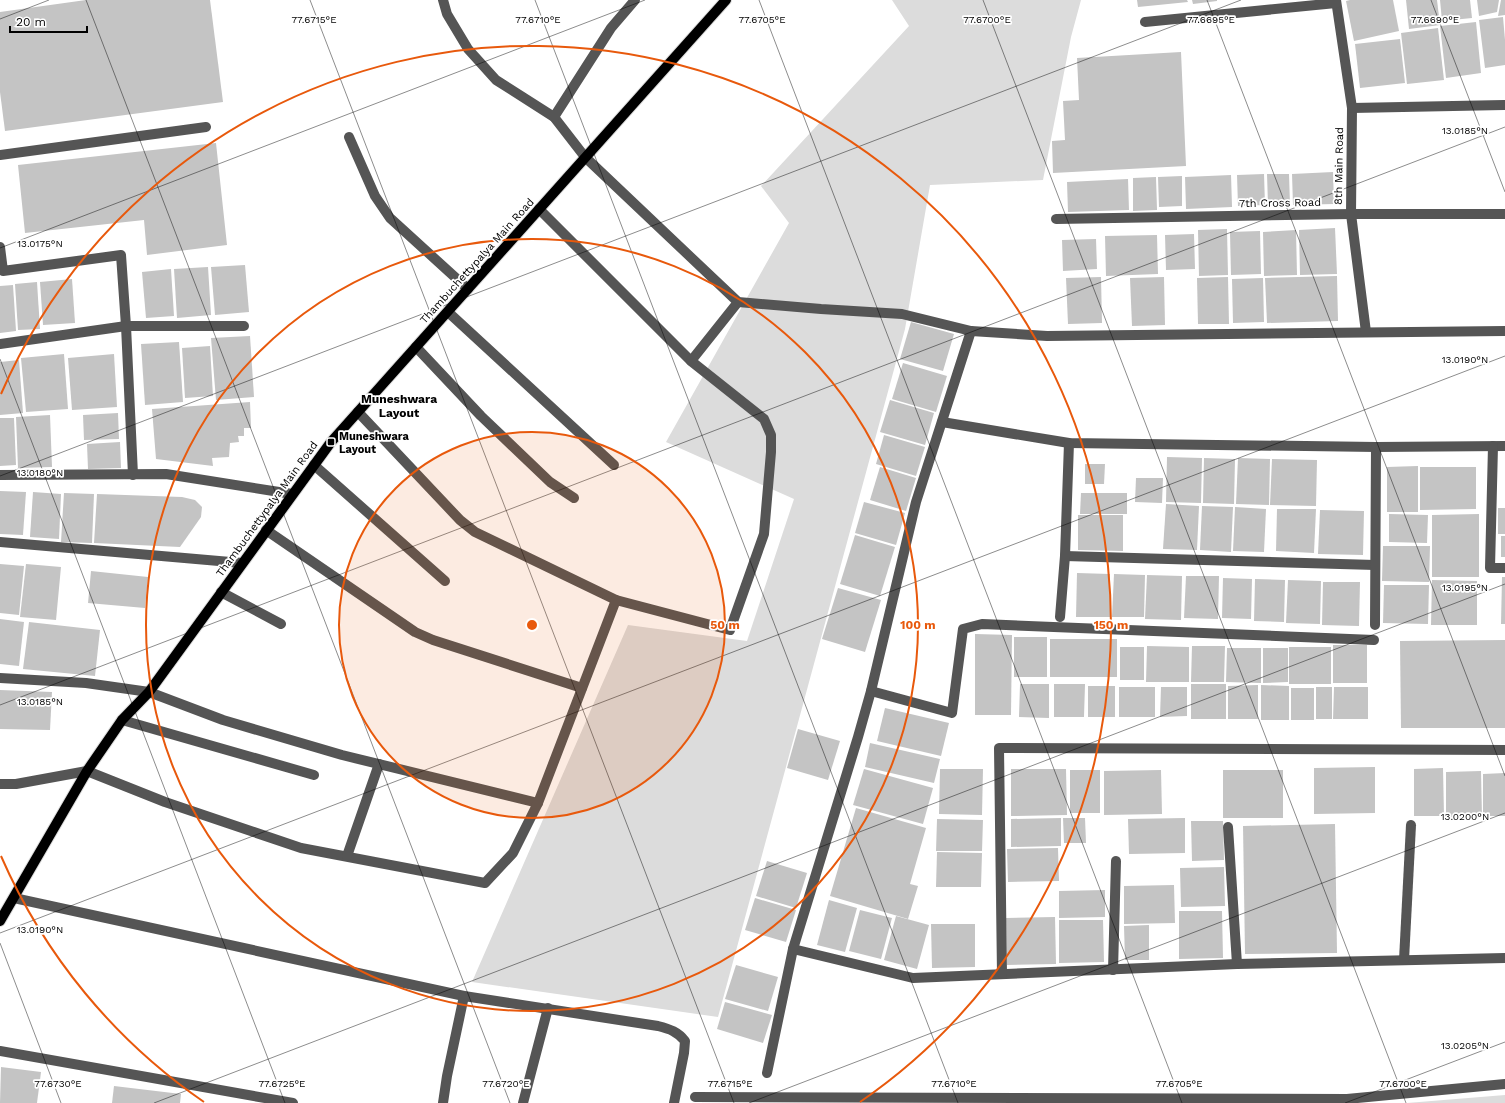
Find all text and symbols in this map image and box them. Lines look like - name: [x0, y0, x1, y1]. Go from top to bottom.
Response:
- scale bar: [10, 8, 87, 34]
- text: 77.6715°E: [291, 14, 337, 25]
- text: 77.6710°E: [515, 14, 561, 25]
- text: 77.6705°E: [738, 14, 786, 25]
- text: 77.6700°E: [963, 14, 1011, 25]
- text: 77.6695°E: [1187, 14, 1235, 25]
- text: 77.6690°E: [1411, 14, 1459, 25]
- text: 20 m: [16, 15, 46, 29]
- text: 13.0185°N: [1442, 125, 1488, 136]
- street label: 8th Main Road: [1332, 127, 1346, 205]
- street label: Thambuchettypalya Main Road: [417, 196, 537, 326]
- street label: 7th Cross Road: [1239, 196, 1321, 210]
- text: 13.0175°N: [17, 238, 63, 249]
- text: 13.0190°N: [1442, 354, 1488, 365]
- district label: Muneshwara Layout: [361, 392, 437, 420]
- place label: Muneshwara Layout: [339, 430, 409, 456]
- marker: Muneshwara Layout: [326, 437, 336, 447]
- street label: Thambuchettypalya Main Road: [213, 439, 321, 579]
- text: 13.0180°N: [17, 467, 63, 478]
- text: 13.0195°N: [1442, 582, 1488, 593]
- centre of rings: [525, 618, 539, 632]
- text: 50 m: [710, 618, 740, 632]
- text: 100 m: [900, 618, 936, 632]
- text: 150 m: [1094, 618, 1128, 632]
- text: 13.0185°N: [17, 696, 63, 707]
- text: 13.0200°N: [1441, 811, 1489, 822]
- text: 13.0190°N: [17, 924, 63, 935]
- text: 13.0205°N: [1441, 1040, 1489, 1051]
- text: 77.6730°E: [34, 1078, 82, 1089]
- text: 77.6725°E: [259, 1078, 306, 1089]
- text: 77.6720°E: [482, 1078, 530, 1089]
- text: 77.6715°E: [707, 1078, 753, 1089]
- text: 77.6710°E: [931, 1078, 977, 1089]
- text: 77.6705°E: [1155, 1078, 1203, 1089]
- text: 77.6700°E: [1379, 1078, 1427, 1089]

